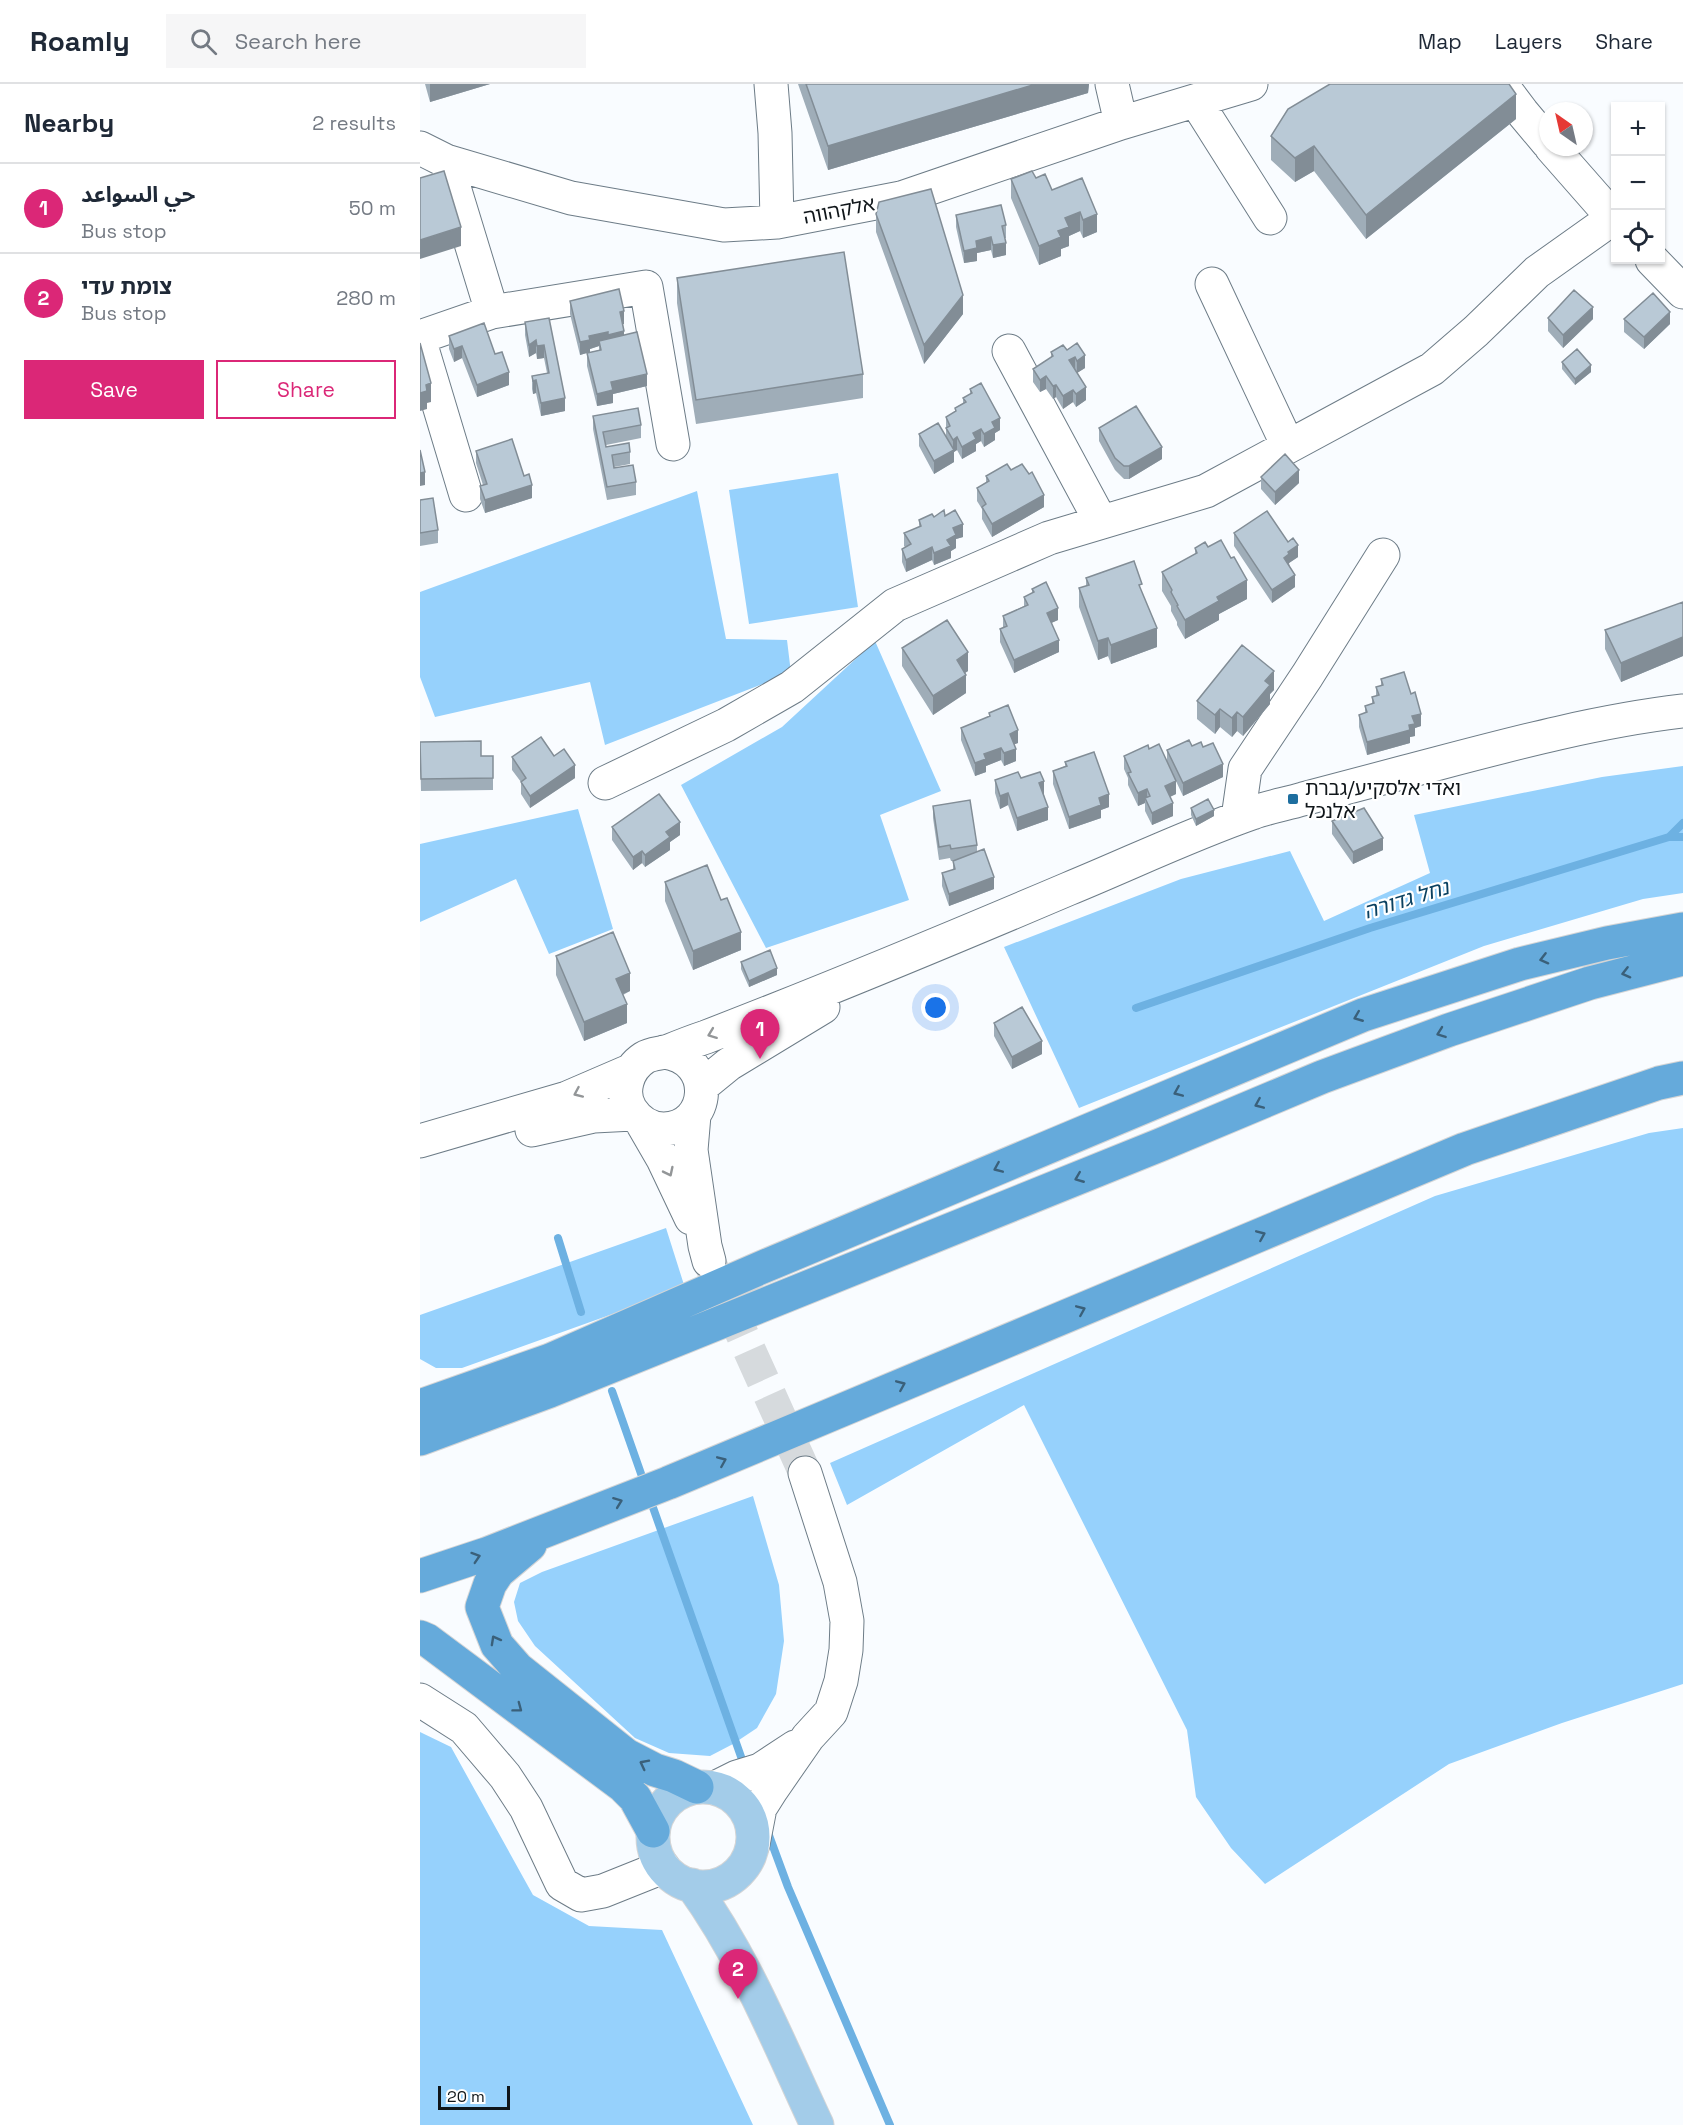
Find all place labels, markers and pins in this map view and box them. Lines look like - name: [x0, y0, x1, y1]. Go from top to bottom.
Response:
- place label: ואדי אלסקיע/גברת אלנכל: [1305, 775, 1461, 824]
- marker: ואדי אלסקיע/גברת אלנכל: [1286, 792, 1300, 806]
- pin: 1: [740, 1010, 780, 1059]
- pin: 2: [718, 1950, 758, 1999]

